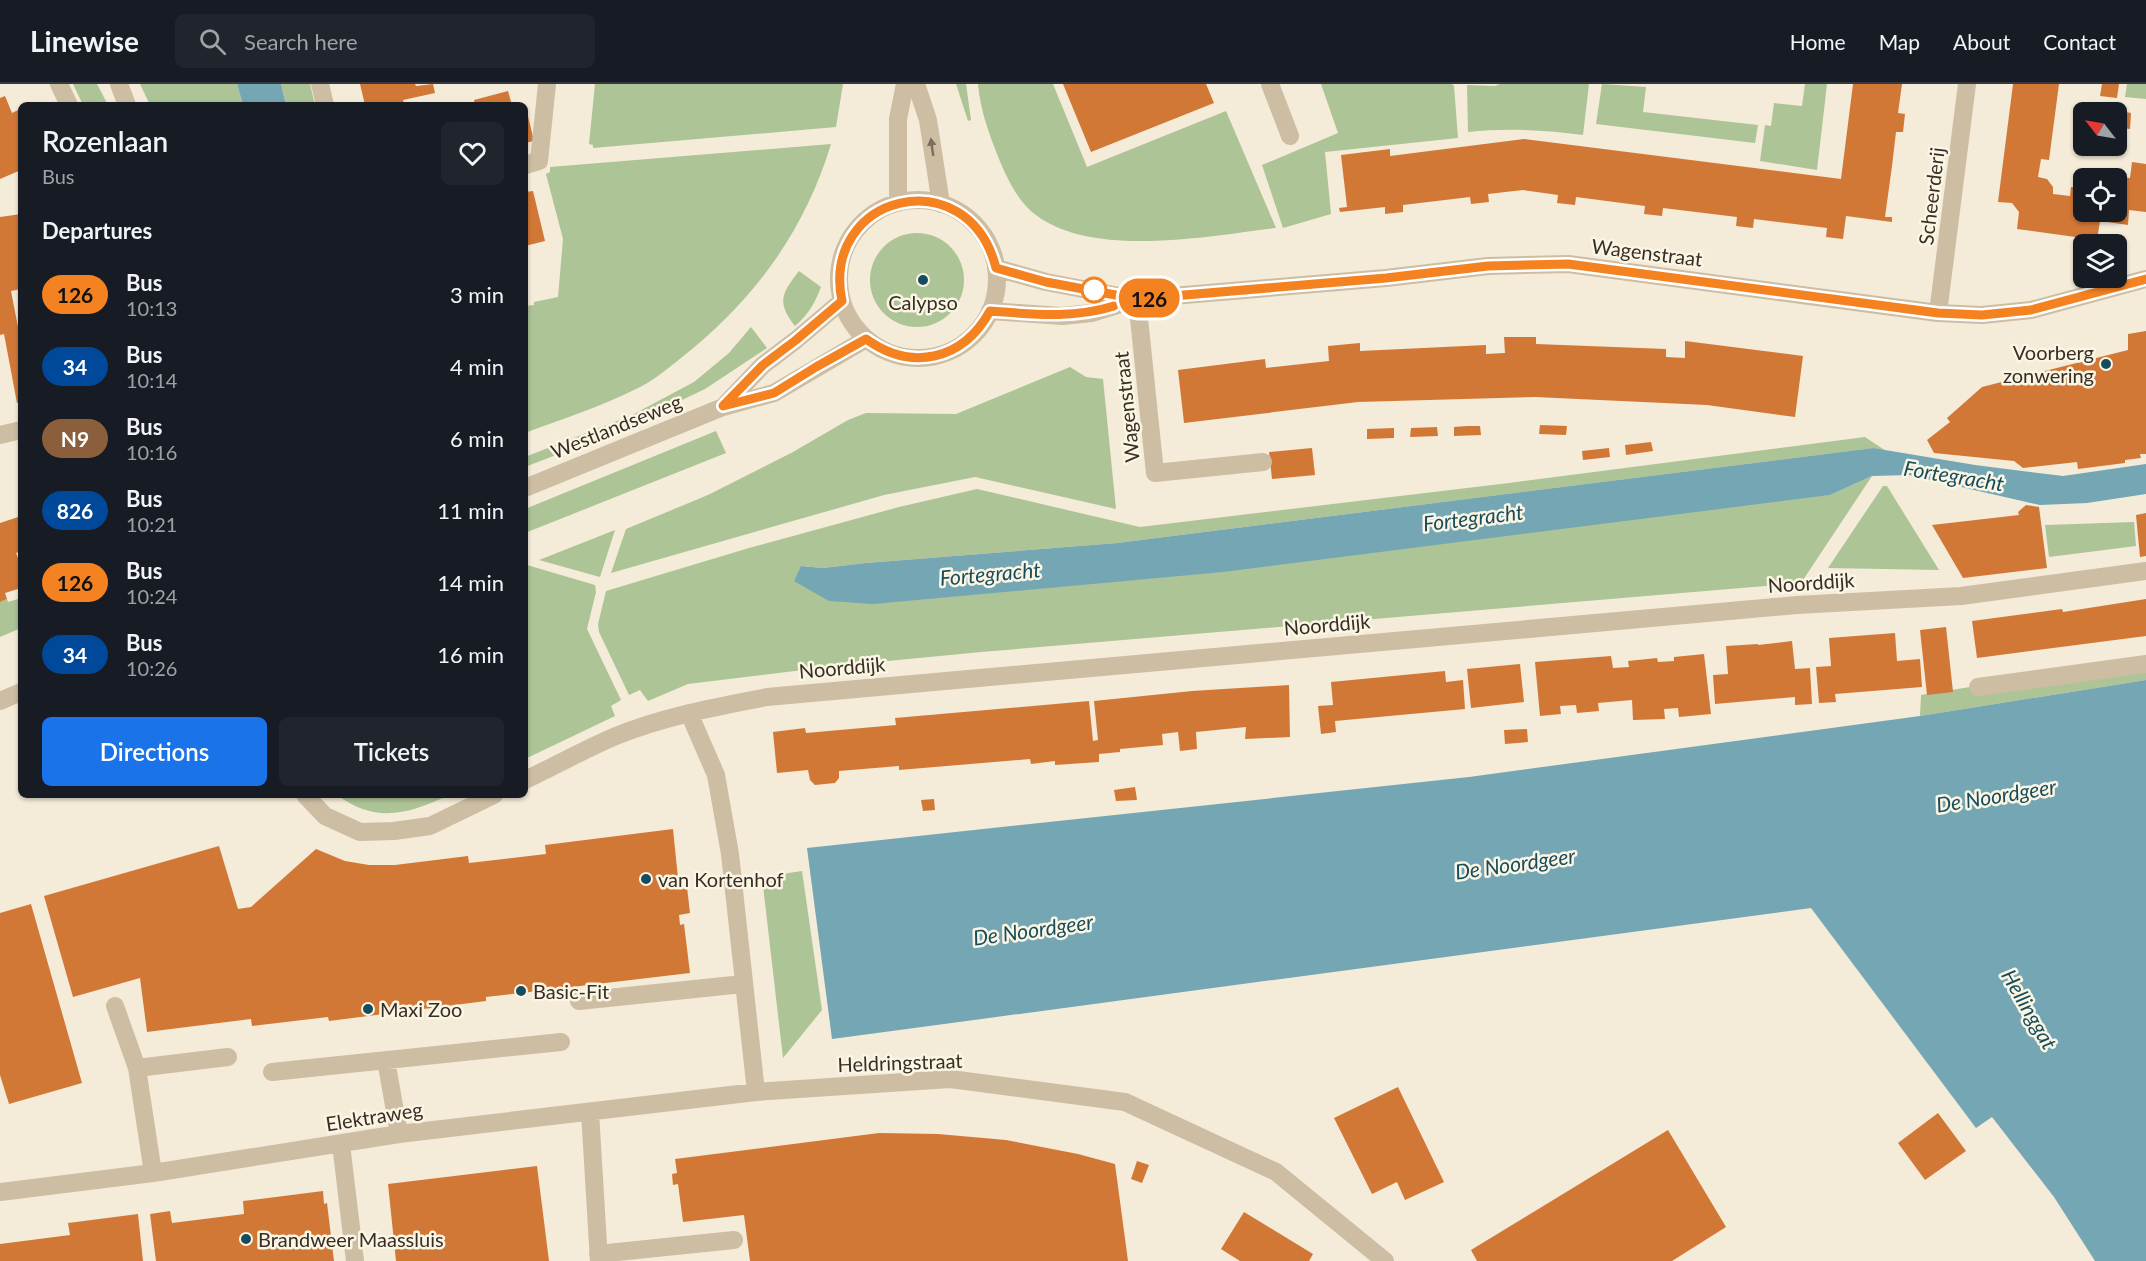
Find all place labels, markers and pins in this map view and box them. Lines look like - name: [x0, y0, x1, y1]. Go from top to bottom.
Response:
- marker: Calypso: [916, 273, 930, 287]
- unlabelled marker: [1081, 277, 1107, 303]
- place label: Calypso: [888, 290, 958, 314]
- place label: Voorberg zonwering: [2003, 340, 2094, 387]
- marker: Voorberg zonwering: [2099, 357, 2113, 371]
- place label: van Kortenhof: [658, 867, 784, 891]
- marker: van Kortenhof: [639, 872, 653, 886]
- place label: Basic-Fit: [533, 979, 609, 1003]
- marker: Basic-Fit: [514, 984, 528, 998]
- place label: Maxi Zoo: [380, 997, 462, 1021]
- marker: Maxi Zoo: [361, 1002, 375, 1016]
- place label: Brandweer Maassluis: [258, 1227, 444, 1251]
- marker: Brandweer Maassluis: [239, 1232, 253, 1246]

